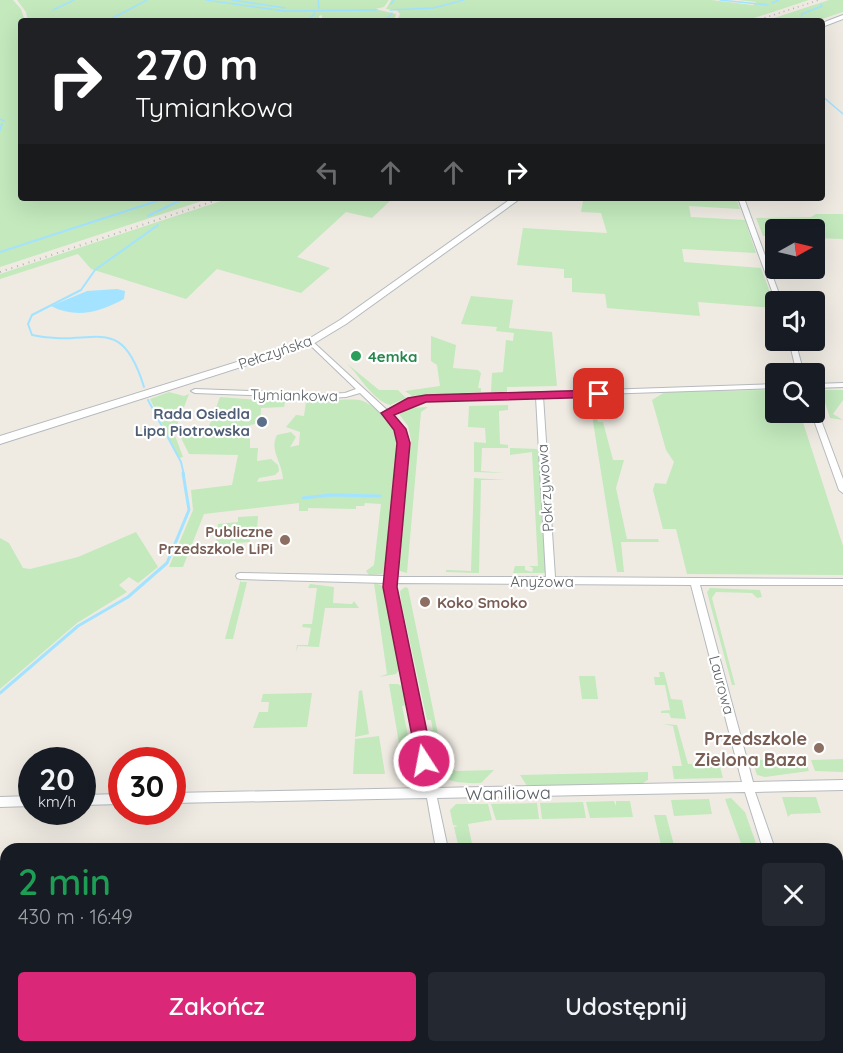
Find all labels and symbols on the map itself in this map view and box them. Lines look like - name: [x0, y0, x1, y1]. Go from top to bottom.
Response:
- north arrow: [765, 219, 825, 279]
- street label: Pełczyńska: [236, 330, 314, 374]
- place label: 4emka: [368, 347, 417, 366]
- marker: 4emka: [349, 349, 363, 363]
- pin: [573, 368, 624, 419]
- street label: Tymiankowa: [250, 385, 338, 405]
- place label: Rada Osiedla Lipa Piotrowska: [135, 404, 250, 440]
- marker: Rada Osiedla Lipa Piotrowska: [255, 415, 269, 429]
- street label: Pokrzywowa: [532, 443, 558, 533]
- place label: Publiczne Przedszkole LiPi: [159, 522, 273, 558]
- marker: Publiczne Przedszkole LiPi: [278, 533, 292, 547]
- street label: Anyżowa: [510, 572, 574, 591]
- place label: Koko Smoko: [437, 593, 527, 612]
- marker: Koko Smoko: [418, 595, 432, 609]
- street label: Laurowa: [705, 653, 739, 717]
- place label: Przedszkole Zielona Baza: [694, 727, 807, 771]
- position arrow: [392, 729, 456, 793]
- marker: Przedszkole Zielona Baza: [812, 741, 826, 755]
- speed limit sign: 30: [108, 747, 186, 825]
- street label: Waniliowa: [465, 781, 551, 805]

